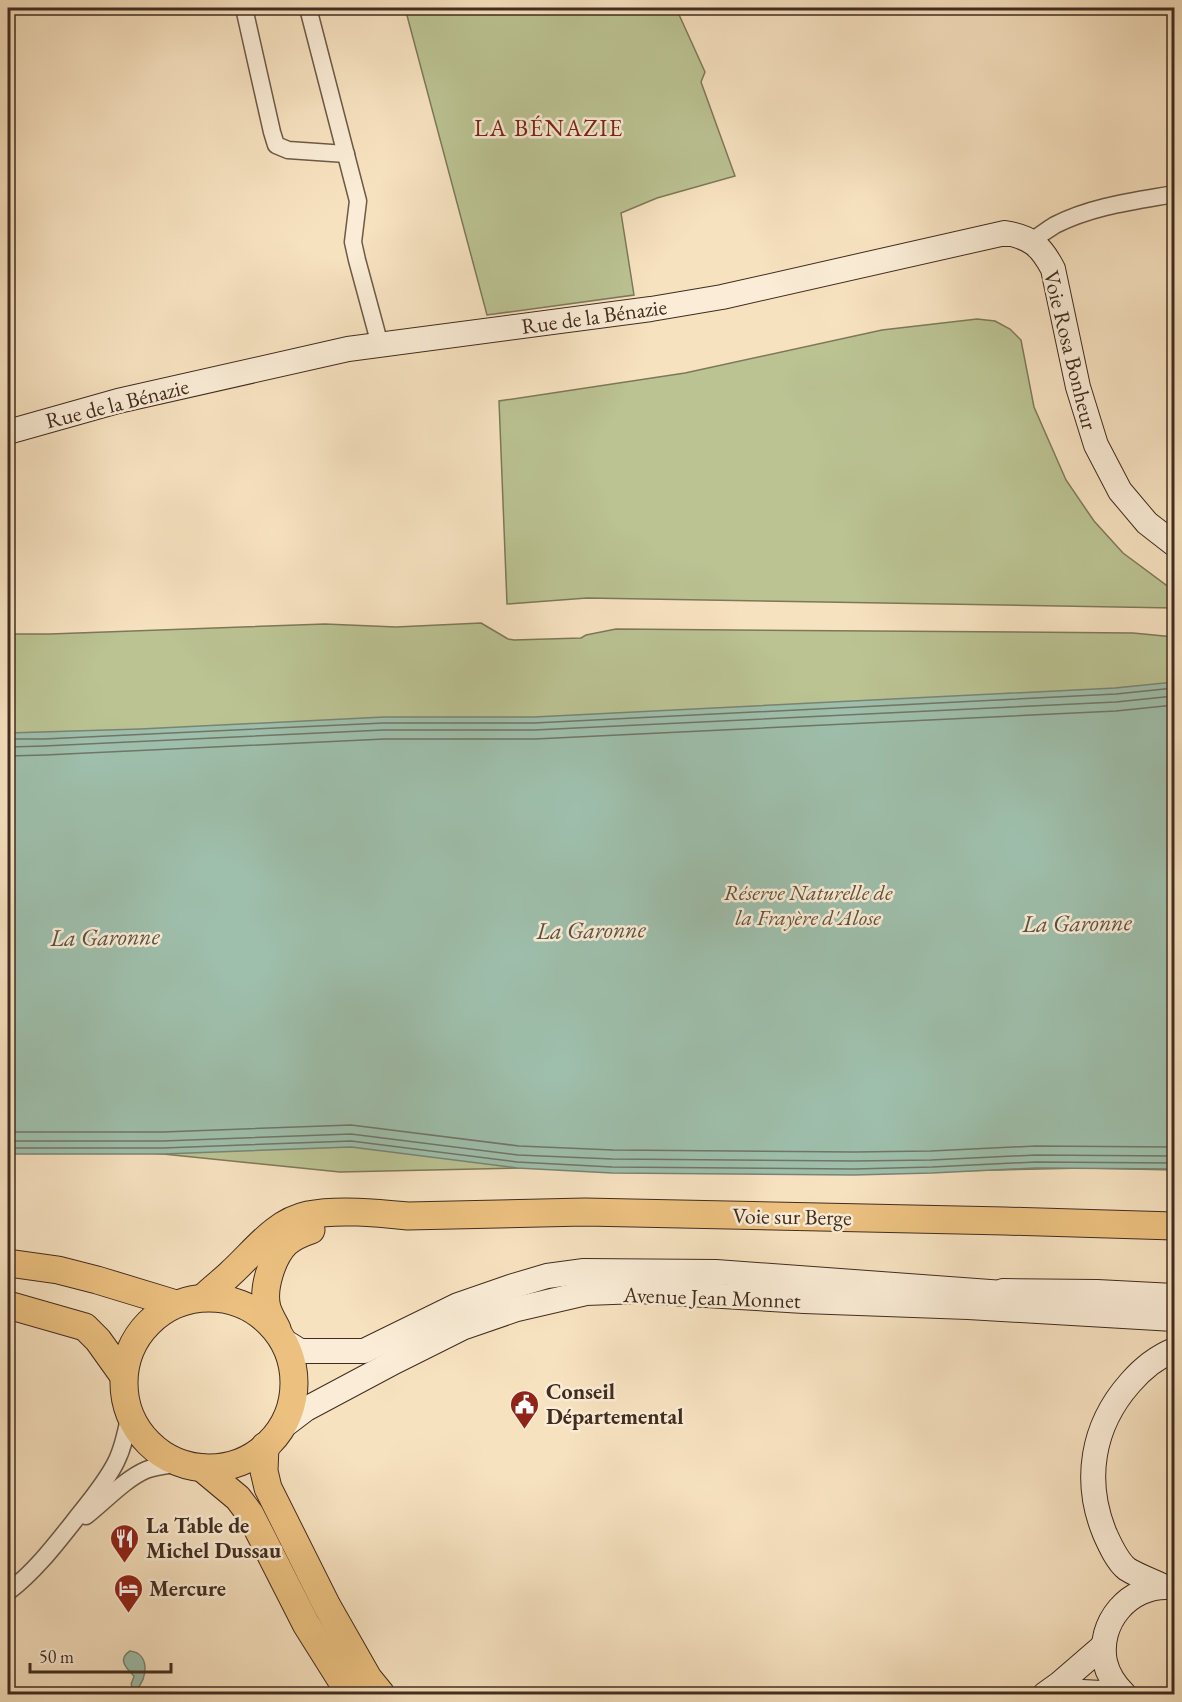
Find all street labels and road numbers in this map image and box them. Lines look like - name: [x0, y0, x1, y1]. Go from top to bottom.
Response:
- street label: Voie Rosa Bonheur: [1037, 268, 1104, 433]
- street label: Rue de la Bénazie: [519, 292, 669, 341]
- street label: Rue de la Bénazie: [43, 372, 192, 435]
- street label: Voie sur Berge: [732, 1201, 852, 1232]
- street label: Avenue Jean Monnet: [622, 1280, 801, 1315]

